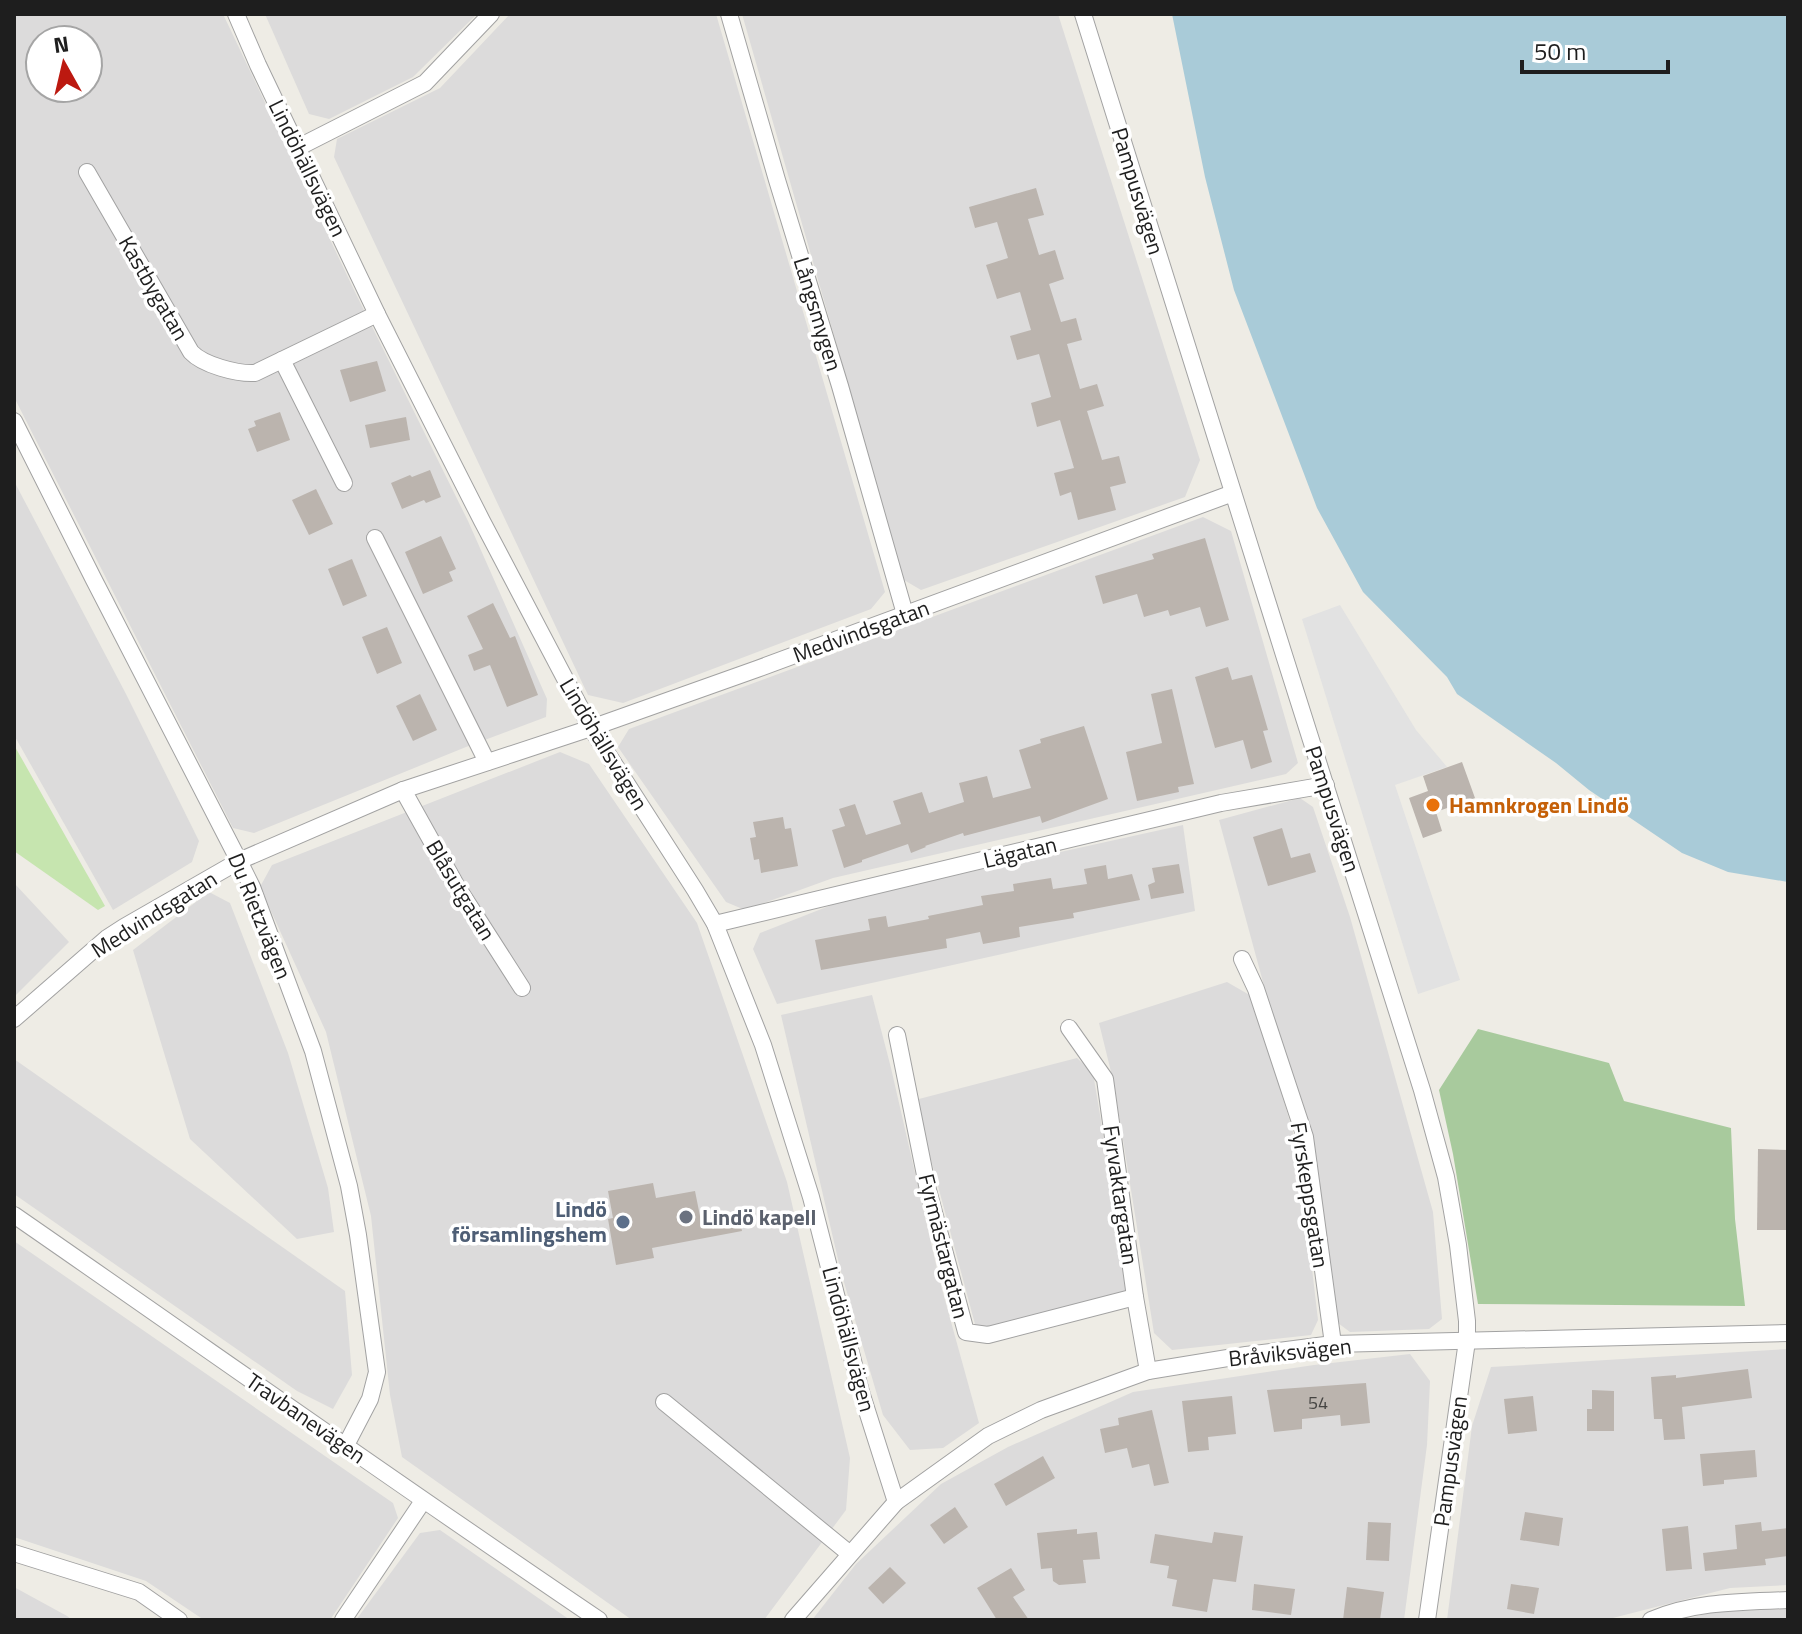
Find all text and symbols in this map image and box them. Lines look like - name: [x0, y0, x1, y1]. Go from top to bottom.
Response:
- north arrow: [24, 24, 104, 104]
- scale bar: [1522, 24, 1668, 74]
- text: N: [51, 26, 71, 62]
- text: 50 m: [1534, 33, 1586, 69]
- street label: Lindöhällsvägen: [260, 94, 356, 242]
- street label: Pampusvägen: [1103, 123, 1173, 259]
- street label: Kastbygatan: [110, 229, 198, 347]
- street label: Långsmygen: [785, 253, 851, 375]
- street label: Medvindsgatan: [788, 591, 934, 671]
- street label: Lindöhällsvägen: [551, 671, 657, 817]
- street label: Pampusvägen: [1297, 741, 1369, 877]
- place label: Hamnkrogen Lindö: [1449, 788, 1629, 822]
- marker: Hamnkrogen Lindö: [1424, 796, 1442, 814]
- street label: Lägatan: [980, 827, 1060, 877]
- street label: Blåsutgatan: [418, 833, 504, 947]
- street label: Du Rietzvägen: [219, 848, 301, 984]
- street label: Medvindsgatan: [84, 862, 224, 966]
- street label: Fyrskeppsgatan: [1282, 1120, 1338, 1270]
- street label: Fyrvaktargatan: [1094, 1123, 1148, 1267]
- street label: Fyrmästargatan: [910, 1170, 978, 1322]
- place label: Lindö församlingshem: [452, 1192, 607, 1251]
- place label: Lindö kapell: [702, 1200, 817, 1234]
- marker: Lindö kapell: [677, 1208, 695, 1226]
- marker: Lindö församlingshem: [614, 1213, 632, 1231]
- street label: Lindöhällsvägen: [813, 1263, 885, 1415]
- street label: Bråviksvägen: [1227, 1329, 1353, 1375]
- street label: Travbanevägen: [239, 1364, 373, 1472]
- house number: 54: [1308, 1389, 1328, 1416]
- street label: Pampusvägen: [1424, 1394, 1476, 1528]

